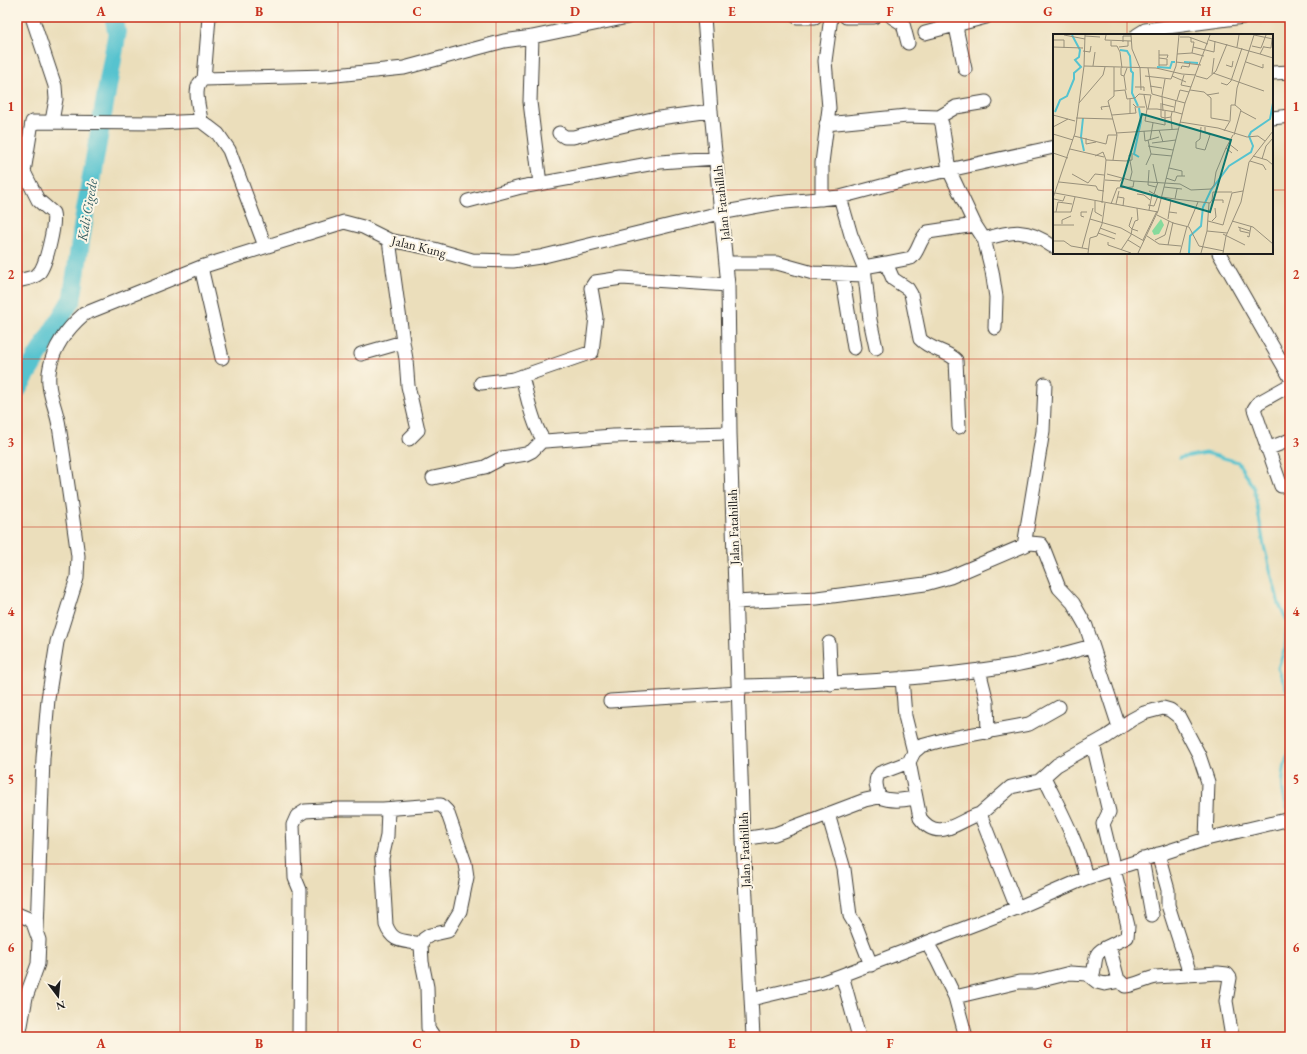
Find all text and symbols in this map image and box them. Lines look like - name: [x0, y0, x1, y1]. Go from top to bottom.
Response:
- text: A: [95, 3, 106, 20]
- text: B: [255, 3, 263, 20]
- text: C: [412, 3, 422, 20]
- text: D: [570, 3, 580, 20]
- text: E: [728, 3, 736, 20]
- text: F: [886, 3, 894, 20]
- text: G: [1043, 3, 1053, 20]
- text: H: [1201, 3, 1212, 20]
- inset map: [1053, 34, 1273, 254]
- text: 1: [8, 98, 15, 115]
- text: 1: [1293, 98, 1300, 115]
- street label: Jalan Fatahillah: [709, 164, 734, 243]
- water label: Kali Cigede: [73, 177, 101, 243]
- street label: Jalan Kung: [389, 231, 448, 262]
- text: 2: [8, 266, 15, 283]
- text: 2: [1293, 266, 1300, 283]
- text: 3: [8, 434, 15, 451]
- text: 3: [1293, 434, 1300, 451]
- street label: Jalan Fatahillah: [724, 488, 743, 566]
- text: 4: [8, 603, 15, 620]
- text: 4: [1293, 603, 1300, 620]
- text: 5: [8, 771, 14, 788]
- text: 5: [1293, 771, 1299, 788]
- street label: Jalan Fatahillah: [735, 811, 754, 889]
- text: 6: [8, 939, 15, 956]
- text: 6: [1293, 939, 1300, 956]
- north arrow: [38, 976, 78, 1016]
- text: N: [54, 998, 67, 1014]
- text: A: [95, 1035, 106, 1052]
- text: B: [255, 1035, 263, 1052]
- text: C: [412, 1035, 422, 1052]
- text: D: [570, 1035, 580, 1052]
- text: E: [728, 1035, 736, 1052]
- text: F: [886, 1035, 894, 1052]
- text: G: [1043, 1035, 1053, 1052]
- text: H: [1201, 1035, 1212, 1052]

